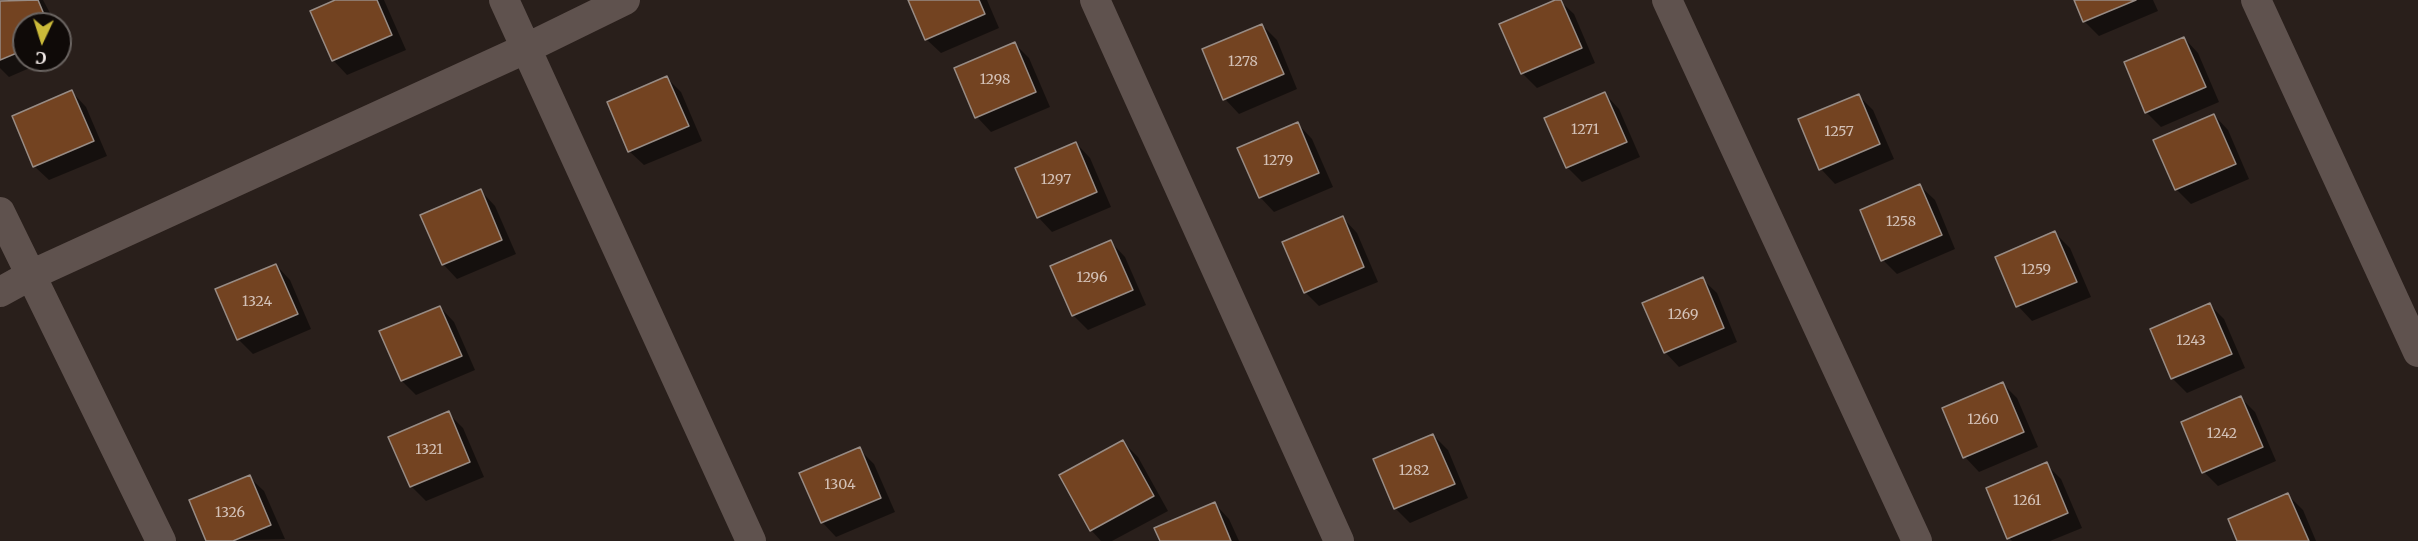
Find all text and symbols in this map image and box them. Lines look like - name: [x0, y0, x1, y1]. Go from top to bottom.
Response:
- north arrow: [12, 12, 72, 72]
- text: С: [35, 48, 47, 68]
- house number: 1278: [1228, 54, 1258, 70]
- house number: 1298: [980, 72, 1010, 88]
- house number: 1271: [1571, 122, 1599, 138]
- house number: 1257: [1824, 124, 1854, 140]
- house number: 1279: [1263, 153, 1293, 169]
- house number: 1297: [1041, 172, 1071, 188]
- house number: 1258: [1886, 214, 1916, 230]
- house number: 1259: [2021, 262, 2051, 278]
- house number: 1296: [1076, 270, 1108, 286]
- house number: 1324: [242, 294, 272, 310]
- house number: 1269: [1668, 307, 1698, 323]
- house number: 1243: [2176, 333, 2206, 349]
- house number: 1260: [1967, 412, 1999, 428]
- house number: 1242: [2207, 426, 2237, 442]
- house number: 1321: [415, 442, 443, 458]
- house number: 1282: [1399, 463, 1429, 479]
- house number: 1304: [824, 477, 856, 493]
- house number: 1261: [2013, 493, 2041, 509]
- house number: 1326: [215, 505, 245, 521]

